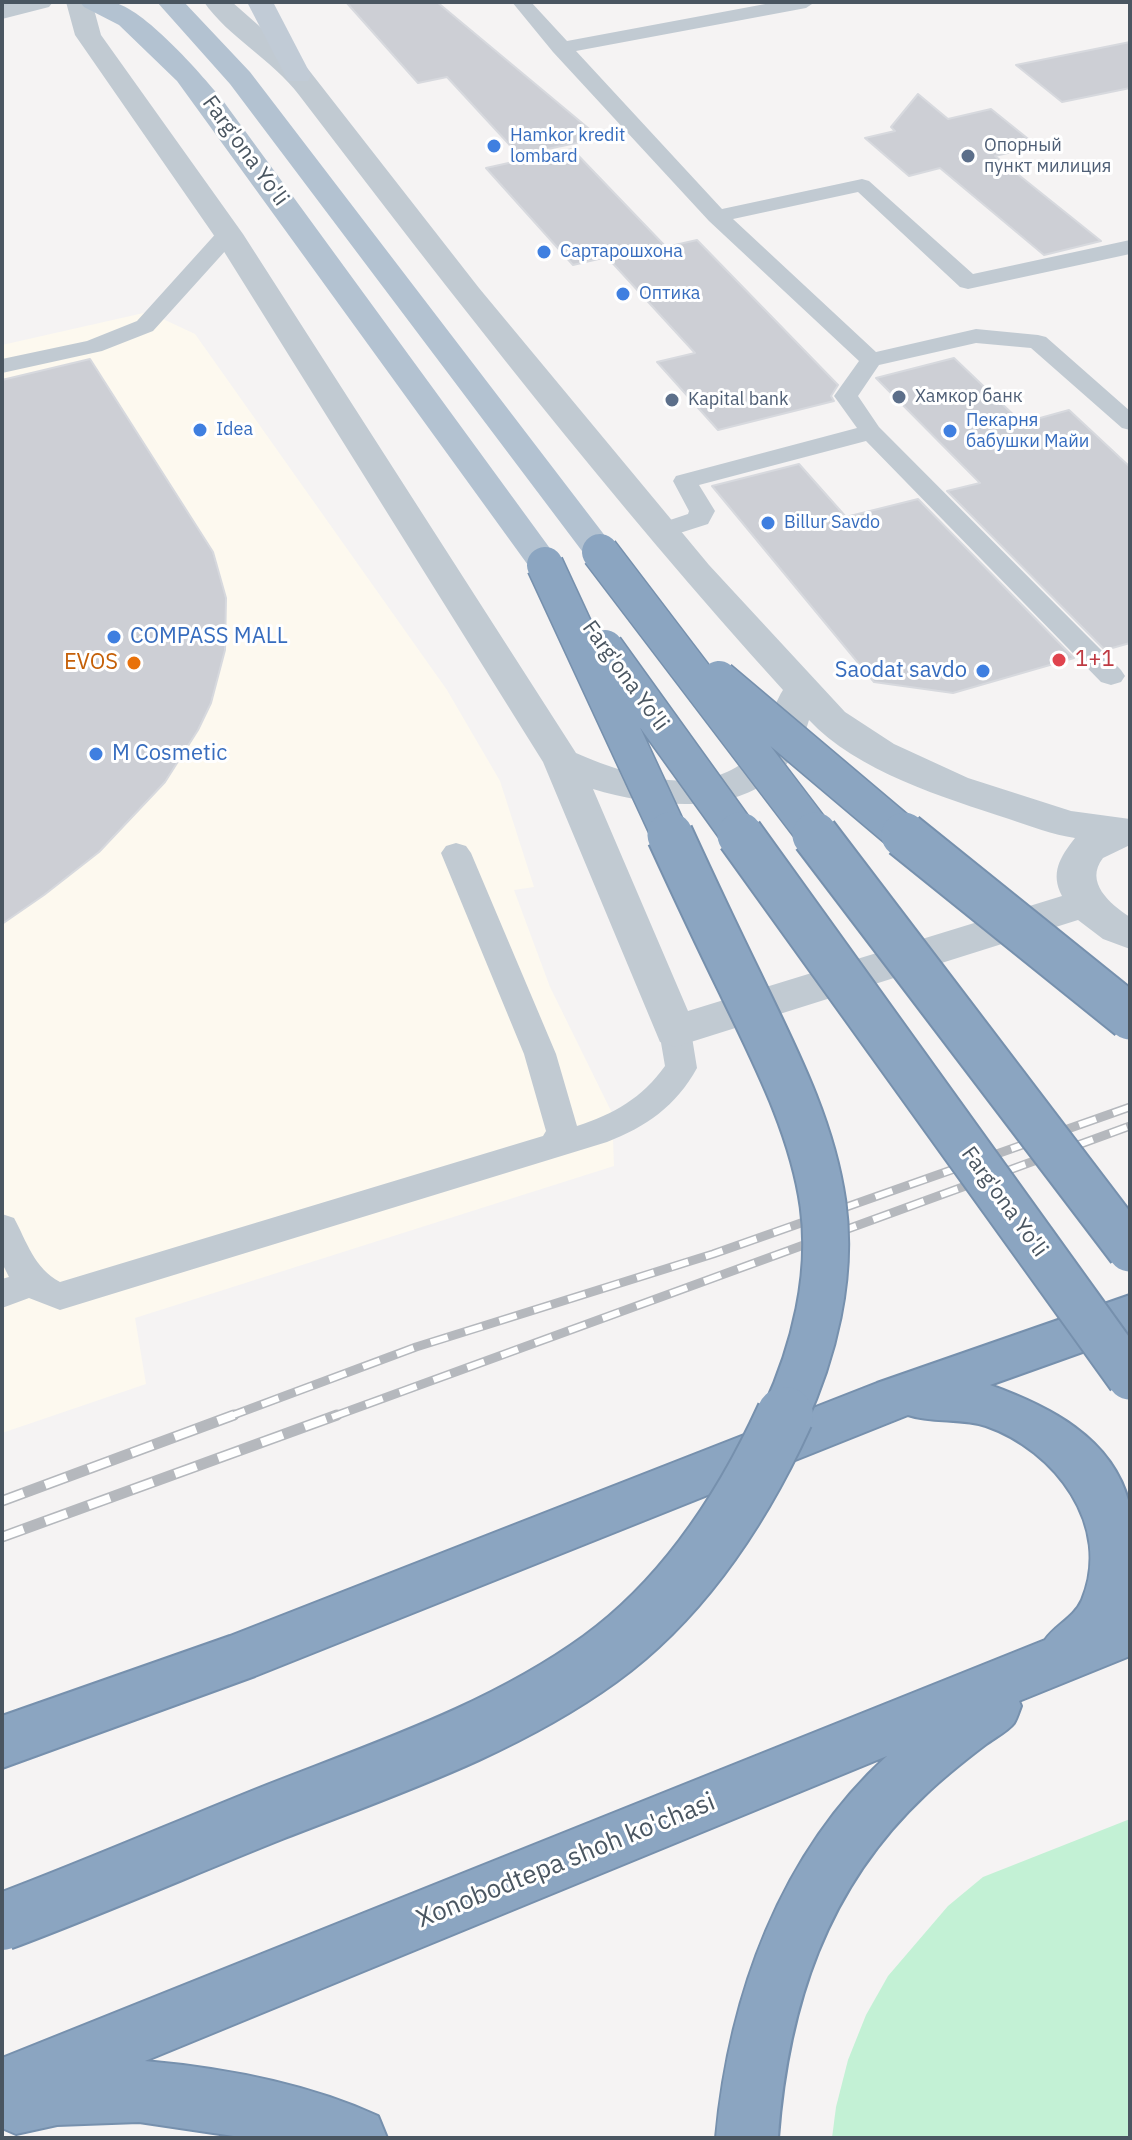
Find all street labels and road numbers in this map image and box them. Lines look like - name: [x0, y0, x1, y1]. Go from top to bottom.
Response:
- street label: Farg'ona Yo'li: [196, 91, 294, 211]
- street label: Farg'ona Yo'li: [576, 616, 674, 736]
- street label: Farg'ona Yo'li: [955, 1142, 1053, 1262]
- street label: Xonobodtepa shoh ko'chasi: [412, 1787, 720, 1935]

